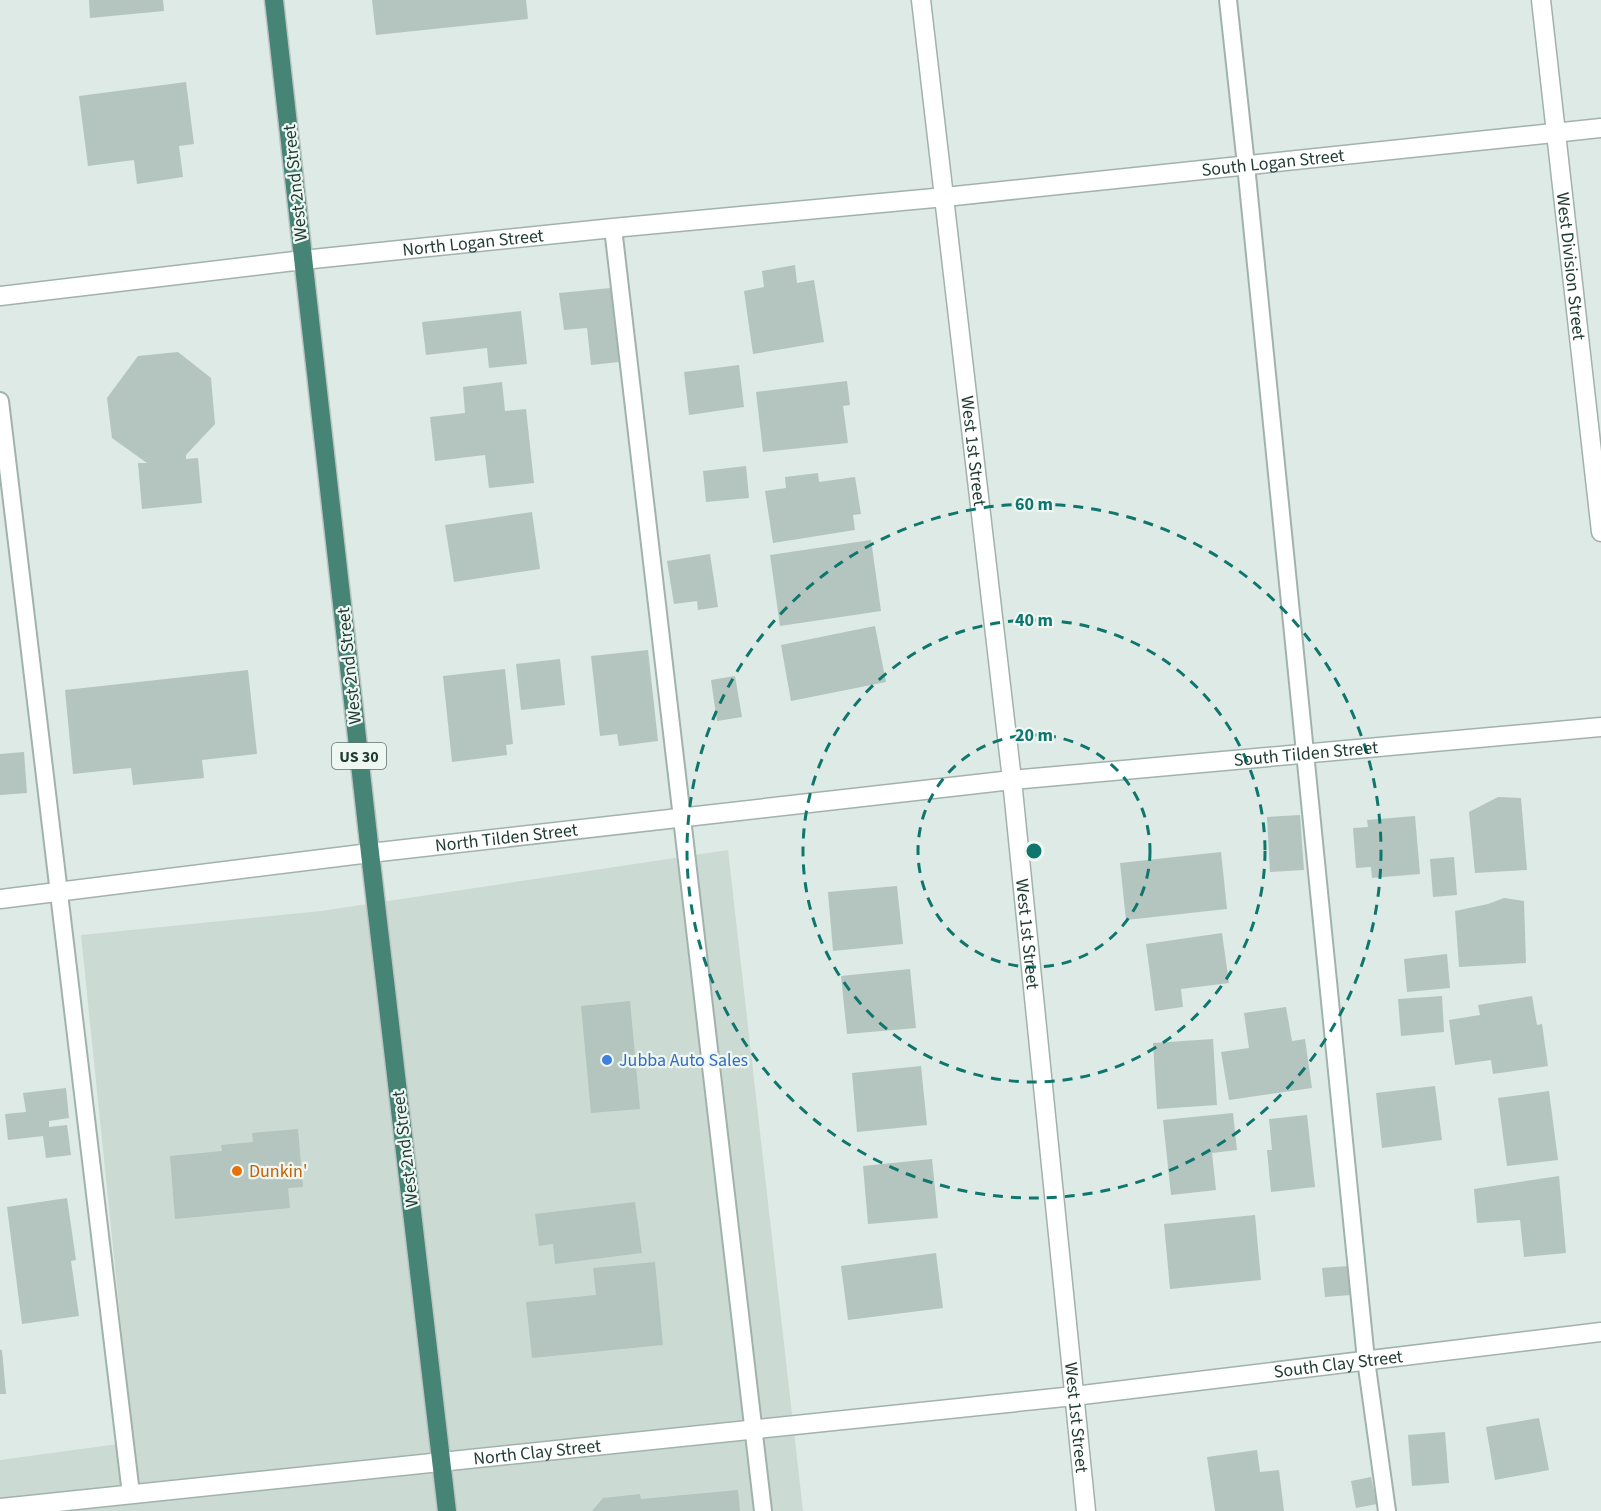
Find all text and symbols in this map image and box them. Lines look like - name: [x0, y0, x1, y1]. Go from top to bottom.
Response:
- street label: West 2nd Street: [277, 123, 314, 243]
- street label: South Logan Street: [1200, 143, 1346, 183]
- street label: West Division Street: [1550, 191, 1591, 342]
- street label: North Logan Street: [401, 223, 545, 263]
- street label: West 1st Street: [954, 394, 992, 508]
- text: 60 m: [1015, 492, 1053, 517]
- street label: West 2nd Street: [331, 606, 368, 726]
- text: 40 m: [1015, 608, 1053, 633]
- text: 20 m: [1015, 723, 1053, 748]
- street label: South Tilden Street: [1233, 735, 1379, 773]
- road number: US 30: [332, 743, 386, 769]
- street label: North Tilden Street: [434, 817, 579, 859]
- centre of rings: [1024, 841, 1044, 861]
- street label: West 1st Street: [1009, 878, 1045, 990]
- place label: Jubba Auto Sales: [619, 1048, 748, 1073]
- marker: Jubba Auto Sales: [600, 1053, 614, 1067]
- street label: West 2nd Street: [386, 1089, 425, 1209]
- place label: Dunkin': [249, 1159, 307, 1184]
- marker: Dunkin': [230, 1164, 244, 1178]
- street label: South Clay Street: [1272, 1344, 1404, 1385]
- street label: West 1st Street: [1058, 1361, 1094, 1474]
- street label: North Clay Street: [472, 1433, 602, 1472]

